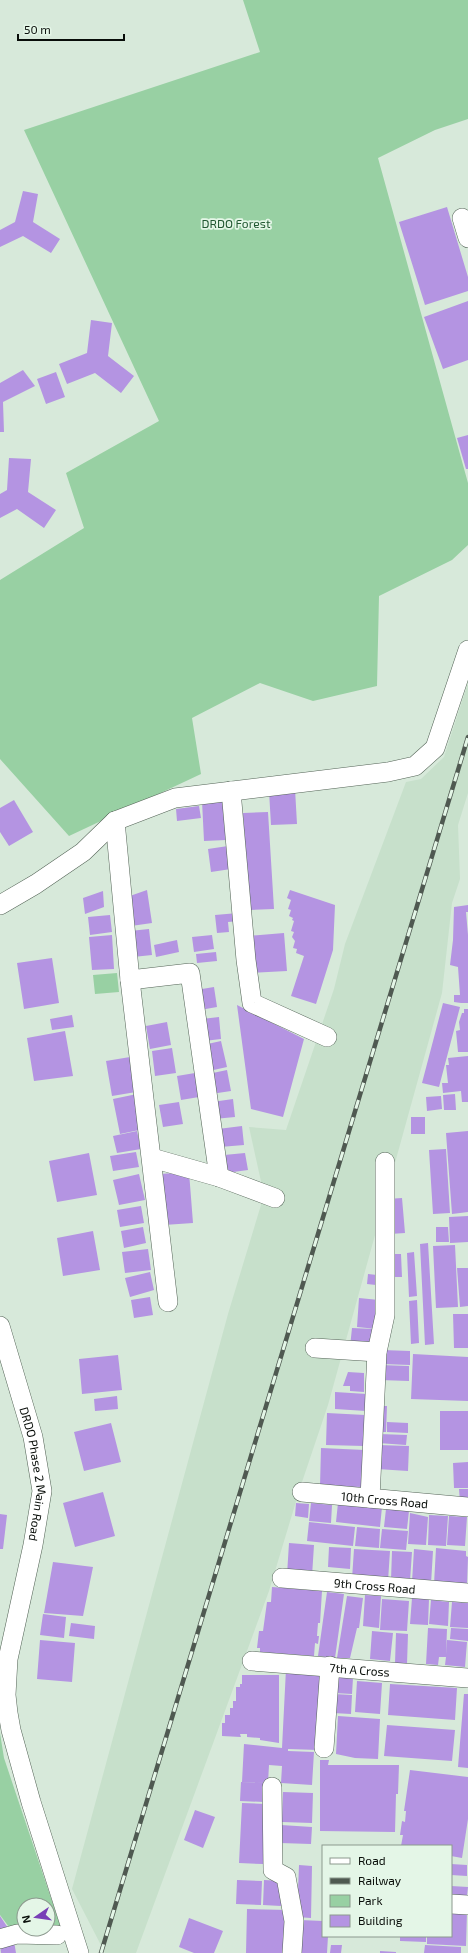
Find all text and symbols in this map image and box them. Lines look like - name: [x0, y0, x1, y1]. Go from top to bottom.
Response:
- scale bar: [18, 16, 124, 42]
- text: 50 m: [24, 22, 51, 36]
- park label: DRDO Forest: [202, 216, 271, 230]
- street label: DRDO Phase 2 Main Road: [17, 1405, 50, 1542]
- street label: 10th Cross Road: [341, 1489, 429, 1510]
- street label: 9th Cross Road: [333, 1575, 416, 1596]
- street label: 7th A Cross: [329, 1660, 390, 1679]
- legend: [322, 1845, 452, 1937]
- text: Road: [358, 1853, 386, 1867]
- text: Railway: [358, 1873, 402, 1887]
- text: Park: [358, 1893, 383, 1907]
- north arrow: [16, 1897, 56, 1937]
- text: Building: [358, 1913, 403, 1927]
- text: N: [19, 1914, 33, 1925]

